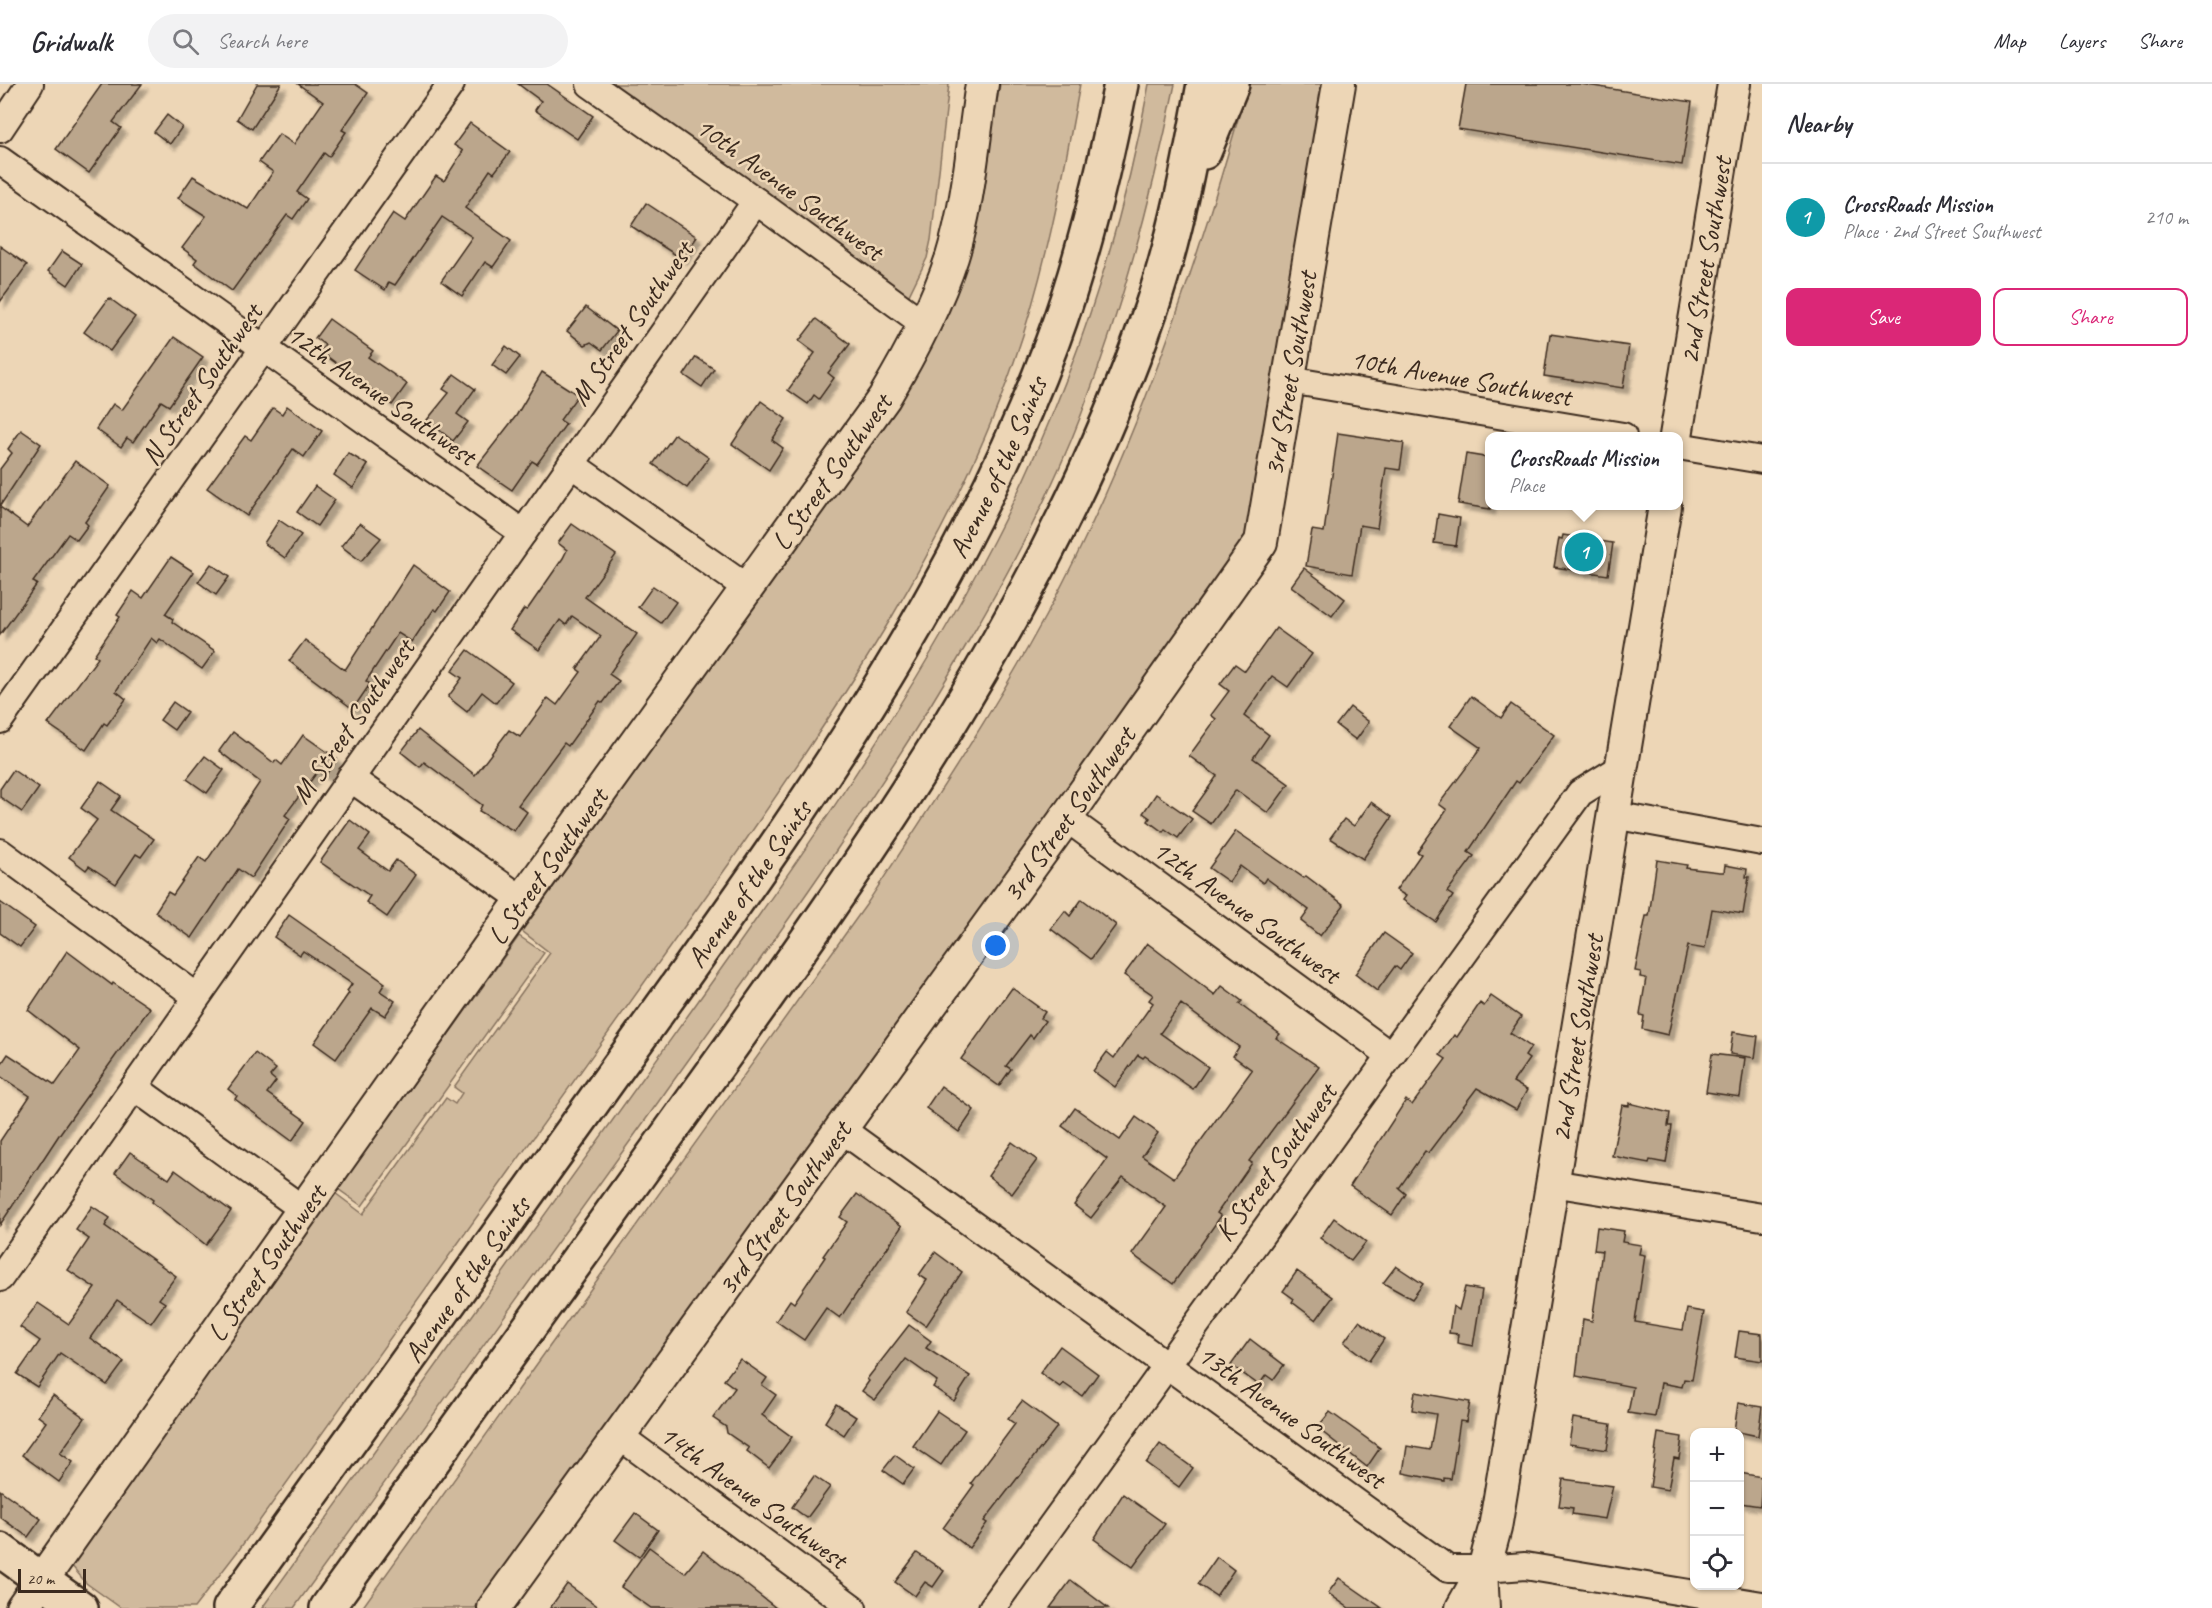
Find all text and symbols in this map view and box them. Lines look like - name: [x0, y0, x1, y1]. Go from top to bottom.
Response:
- search box: [148, 14, 568, 68]
- text: Gridwalk: [30, 24, 112, 59]
- icon: search: [169, 25, 202, 58]
- text: Search here: [217, 27, 307, 55]
- text: Map: [1993, 28, 2026, 54]
- text: Layers: [2059, 28, 2105, 54]
- text: Share: [2138, 28, 2182, 54]
- text: Nearby: [1786, 107, 1851, 140]
- street label: 10th Avenue Southwest: [689, 109, 892, 270]
- street label: 2nd Street Southwest: [1671, 152, 1740, 366]
- text: CrossRoads Mission: [1843, 191, 1993, 219]
- text: 1: [1801, 205, 1810, 230]
- text: 210 m: [2145, 205, 2188, 230]
- text: Place · 2nd Street Southwest: [1843, 219, 2041, 244]
- street label: M Street Southwest: [562, 232, 702, 412]
- street label: 3rd Street Southwest: [1256, 266, 1325, 478]
- button: Save: [1786, 288, 1981, 346]
- button: Share: [1993, 288, 2188, 346]
- street label: N Street Southwest: [133, 295, 272, 472]
- street label: 12th Avenue Southwest: [280, 316, 485, 474]
- street label: 10th Avenue Southwest: [1348, 341, 1577, 415]
- street label: Avenue of the Saints: [940, 370, 1056, 564]
- street label: L Street Southwest: [763, 385, 901, 557]
- popup: [1485, 432, 1683, 510]
- text: CrossRoads Mission: [1509, 445, 1659, 473]
- text: Place: [1509, 473, 1544, 498]
- pin: 1: [1564, 530, 1604, 574]
- street label: M Street Southwest: [283, 630, 423, 810]
- street label: 3rd Street Southwest: [994, 718, 1144, 908]
- street label: L Street Southwest: [479, 779, 617, 951]
- street label: Avenue of the Saints: [679, 792, 821, 974]
- street label: 12th Avenue Southwest: [1146, 832, 1349, 993]
- street label: 2nd Street Southwest: [1543, 929, 1612, 1144]
- your location: [981, 931, 1010, 960]
- street label: K Street Southwest: [1207, 1075, 1346, 1248]
- street label: 3rd Street Southwest: [709, 1112, 860, 1302]
- street label: L Street Southwest: [199, 1175, 336, 1348]
- street label: Avenue of the Saints: [395, 1188, 539, 1369]
- street label: 13th Avenue Southwest: [1191, 1337, 1394, 1498]
- street label: 14th Avenue Southwest: [653, 1417, 856, 1578]
- map controls: [1690, 1428, 1744, 1590]
- button: +: [1690, 1428, 1744, 1482]
- button: −: [1690, 1482, 1744, 1536]
- button: locate: [1690, 1536, 1744, 1590]
- scale bar: [18, 1566, 86, 1594]
- text: 20 m: [27, 1569, 54, 1589]

